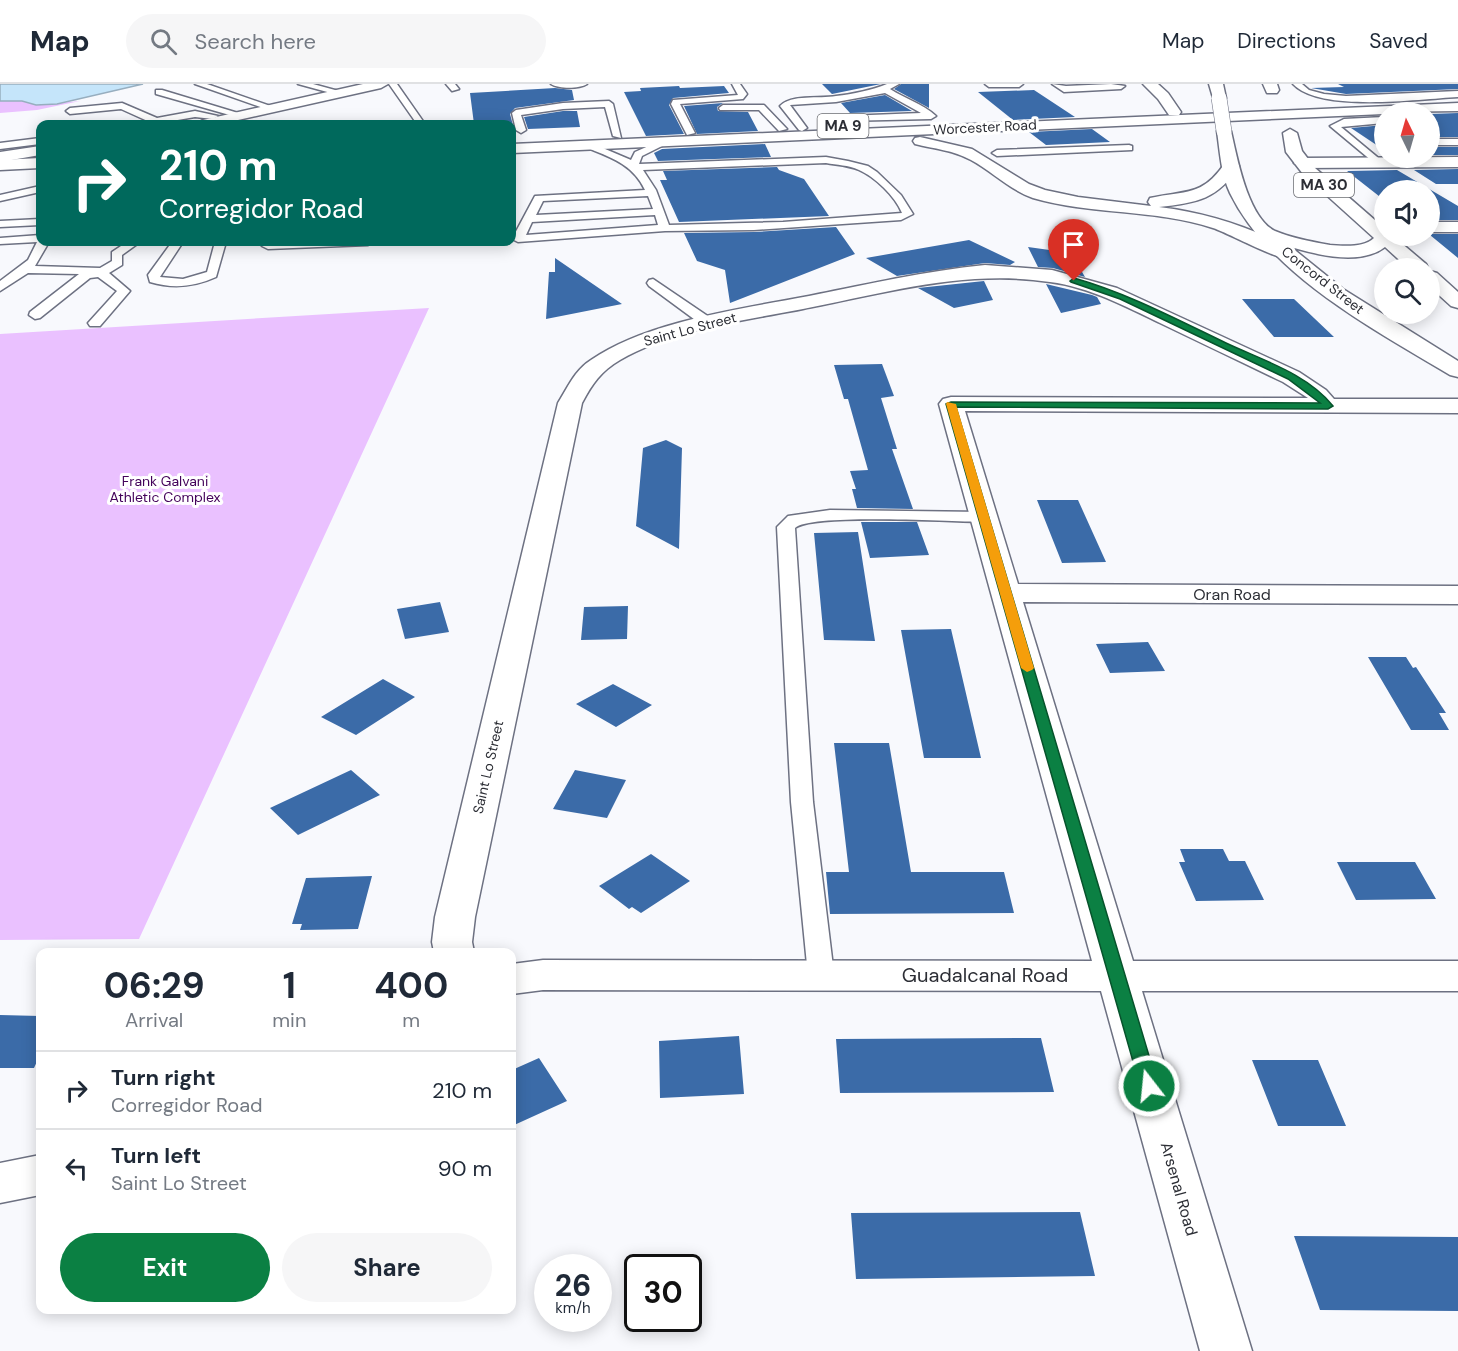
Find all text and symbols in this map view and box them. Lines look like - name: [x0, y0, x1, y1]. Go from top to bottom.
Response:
- search box: [126, 14, 546, 68]
- text: Map: [30, 23, 90, 60]
- icon: search: [147, 25, 180, 58]
- text: Search here: [195, 27, 316, 56]
- text: Map: [1162, 27, 1204, 55]
- text: Directions: [1237, 27, 1336, 55]
- text: Saved: [1369, 27, 1428, 55]
- north arrow: [1374, 102, 1440, 168]
- map controls: [1374, 102, 1440, 324]
- road number: MA 9: [818, 114, 868, 138]
- street label: Worcester Road: [933, 115, 1037, 139]
- text: 210 m: [159, 138, 277, 193]
- icon: right: [60, 144, 138, 222]
- road number: MA 30: [1294, 173, 1354, 197]
- button: sound: [1374, 180, 1440, 246]
- text: Corregidor Road: [159, 191, 364, 226]
- pin: [1048, 219, 1099, 281]
- icon: arrive: [1057, 228, 1090, 261]
- street label: Concord Street: [1278, 242, 1368, 318]
- button: search: [1374, 258, 1440, 324]
- street label: Saint Lo Street: [642, 308, 738, 350]
- park label: Frank Galvani Athletic Complex: [110, 472, 221, 506]
- street label: Oran Road: [1193, 584, 1271, 605]
- street label: Saint Lo Street: [469, 719, 507, 815]
- text: 06:29: [104, 962, 205, 1009]
- text: 1: [283, 962, 296, 1009]
- text: 400: [374, 962, 448, 1009]
- street label: Guadalcanal Road: [902, 962, 1068, 988]
- text: Arrival: [125, 1007, 183, 1033]
- text: min: [272, 1007, 306, 1033]
- text: m: [402, 1007, 420, 1033]
- position arrow: [1117, 1054, 1181, 1118]
- text: Turn right: [111, 1063, 216, 1092]
- icon: right: [60, 1074, 93, 1107]
- text: 210 m: [432, 1076, 492, 1105]
- text: Corregidor Road: [111, 1092, 263, 1118]
- street label: Arsenal Road: [1156, 1140, 1202, 1238]
- text: Turn left: [111, 1141, 201, 1170]
- icon: left: [60, 1152, 93, 1185]
- text: 90 m: [438, 1154, 492, 1183]
- text: Saint Lo Street: [111, 1170, 247, 1196]
- button: Exit: [60, 1233, 270, 1302]
- button: Share: [282, 1233, 492, 1302]
- speed limit sign: 30: [624, 1254, 702, 1332]
- text: 26: [555, 1266, 591, 1305]
- text: km/h: [555, 1298, 591, 1318]

